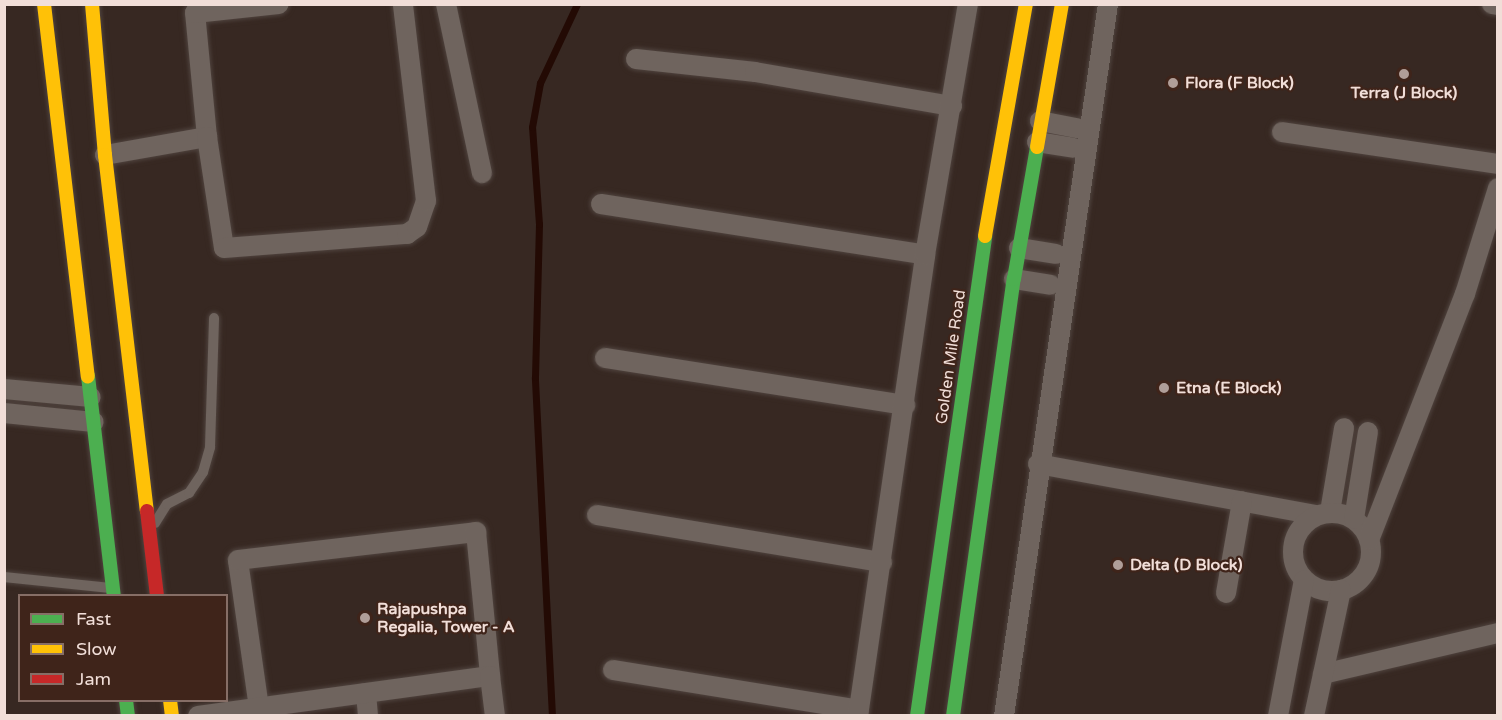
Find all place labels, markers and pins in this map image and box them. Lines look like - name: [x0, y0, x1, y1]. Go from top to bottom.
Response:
- marker: Terra (J Block): [1397, 67, 1411, 81]
- place label: Flora (F Block): [1185, 73, 1294, 93]
- marker: Flora (F Block): [1166, 76, 1180, 90]
- place label: Terra (J Block): [1351, 83, 1457, 103]
- place label: Etna (E Block): [1176, 378, 1282, 398]
- marker: Etna (E Block): [1157, 381, 1171, 395]
- place label: Delta (D Block): [1130, 555, 1242, 575]
- marker: Delta (D Block): [1111, 558, 1125, 572]
- place label: Rajapushpa Regalia, Tower - A: [377, 599, 515, 637]
- marker: Rajapushpa Regalia, Tower - A: [358, 611, 372, 625]

